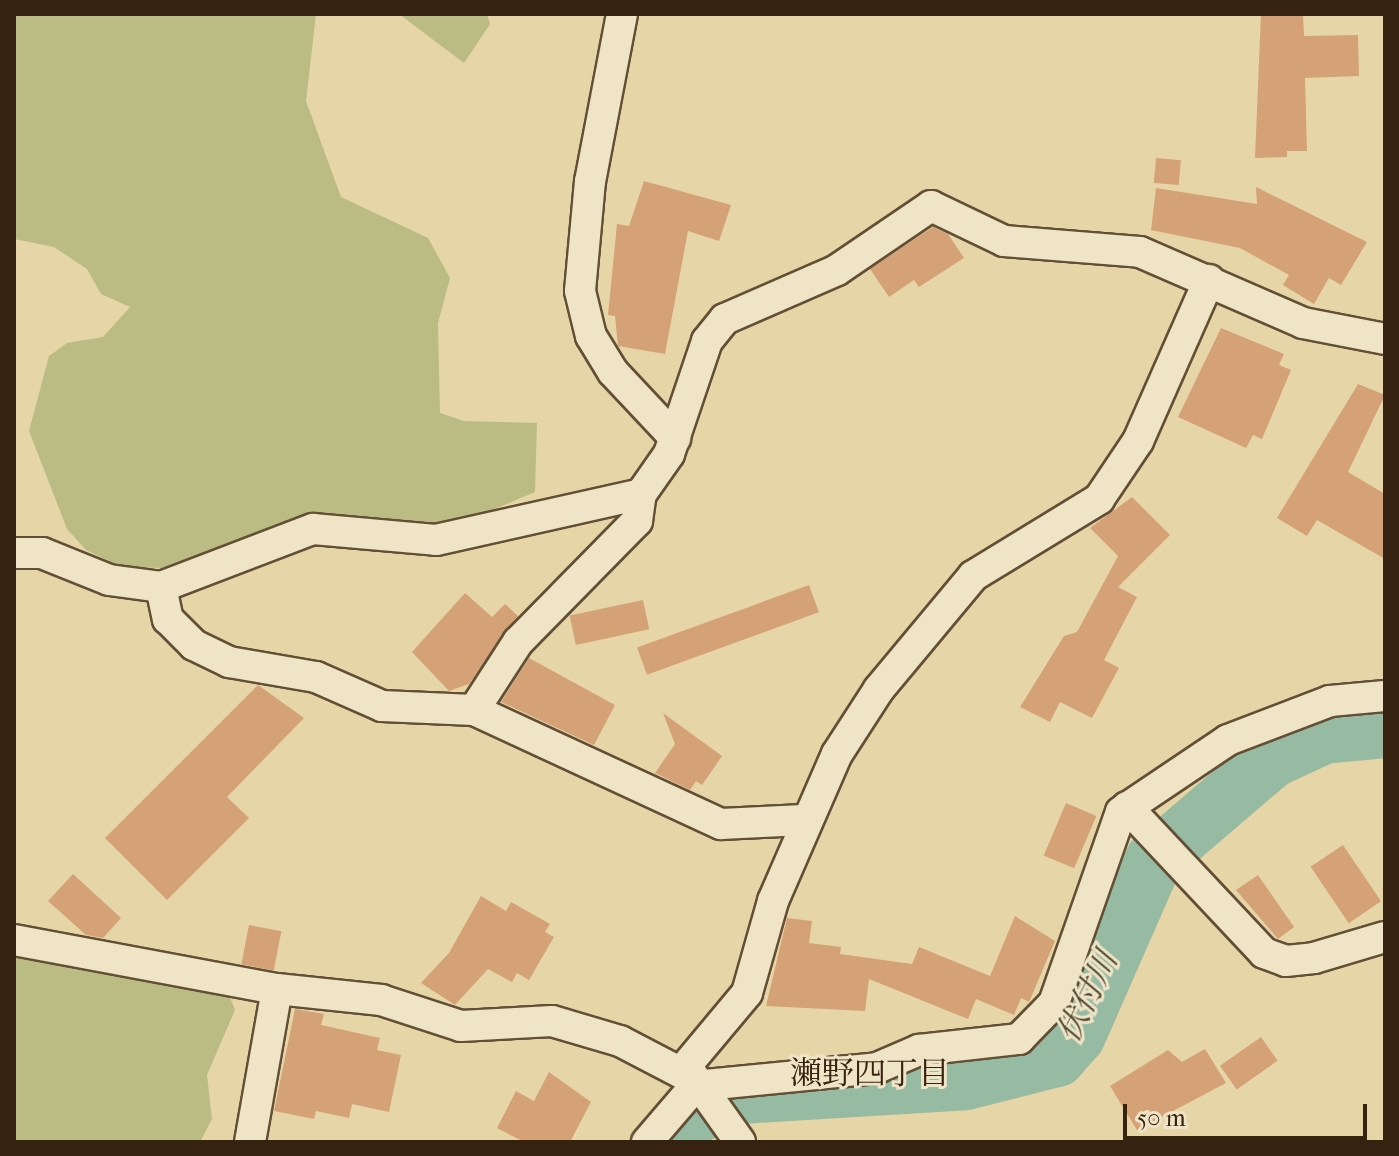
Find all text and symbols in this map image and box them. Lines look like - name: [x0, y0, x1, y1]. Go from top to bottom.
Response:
- water label: 伏付川: [1050, 945, 1126, 1049]
- district label: 瀬野四丁目: [790, 1055, 950, 1093]
- scale bar: [1127, 1088, 1371, 1138]
- text: 50 m: [1137, 1104, 1186, 1132]

